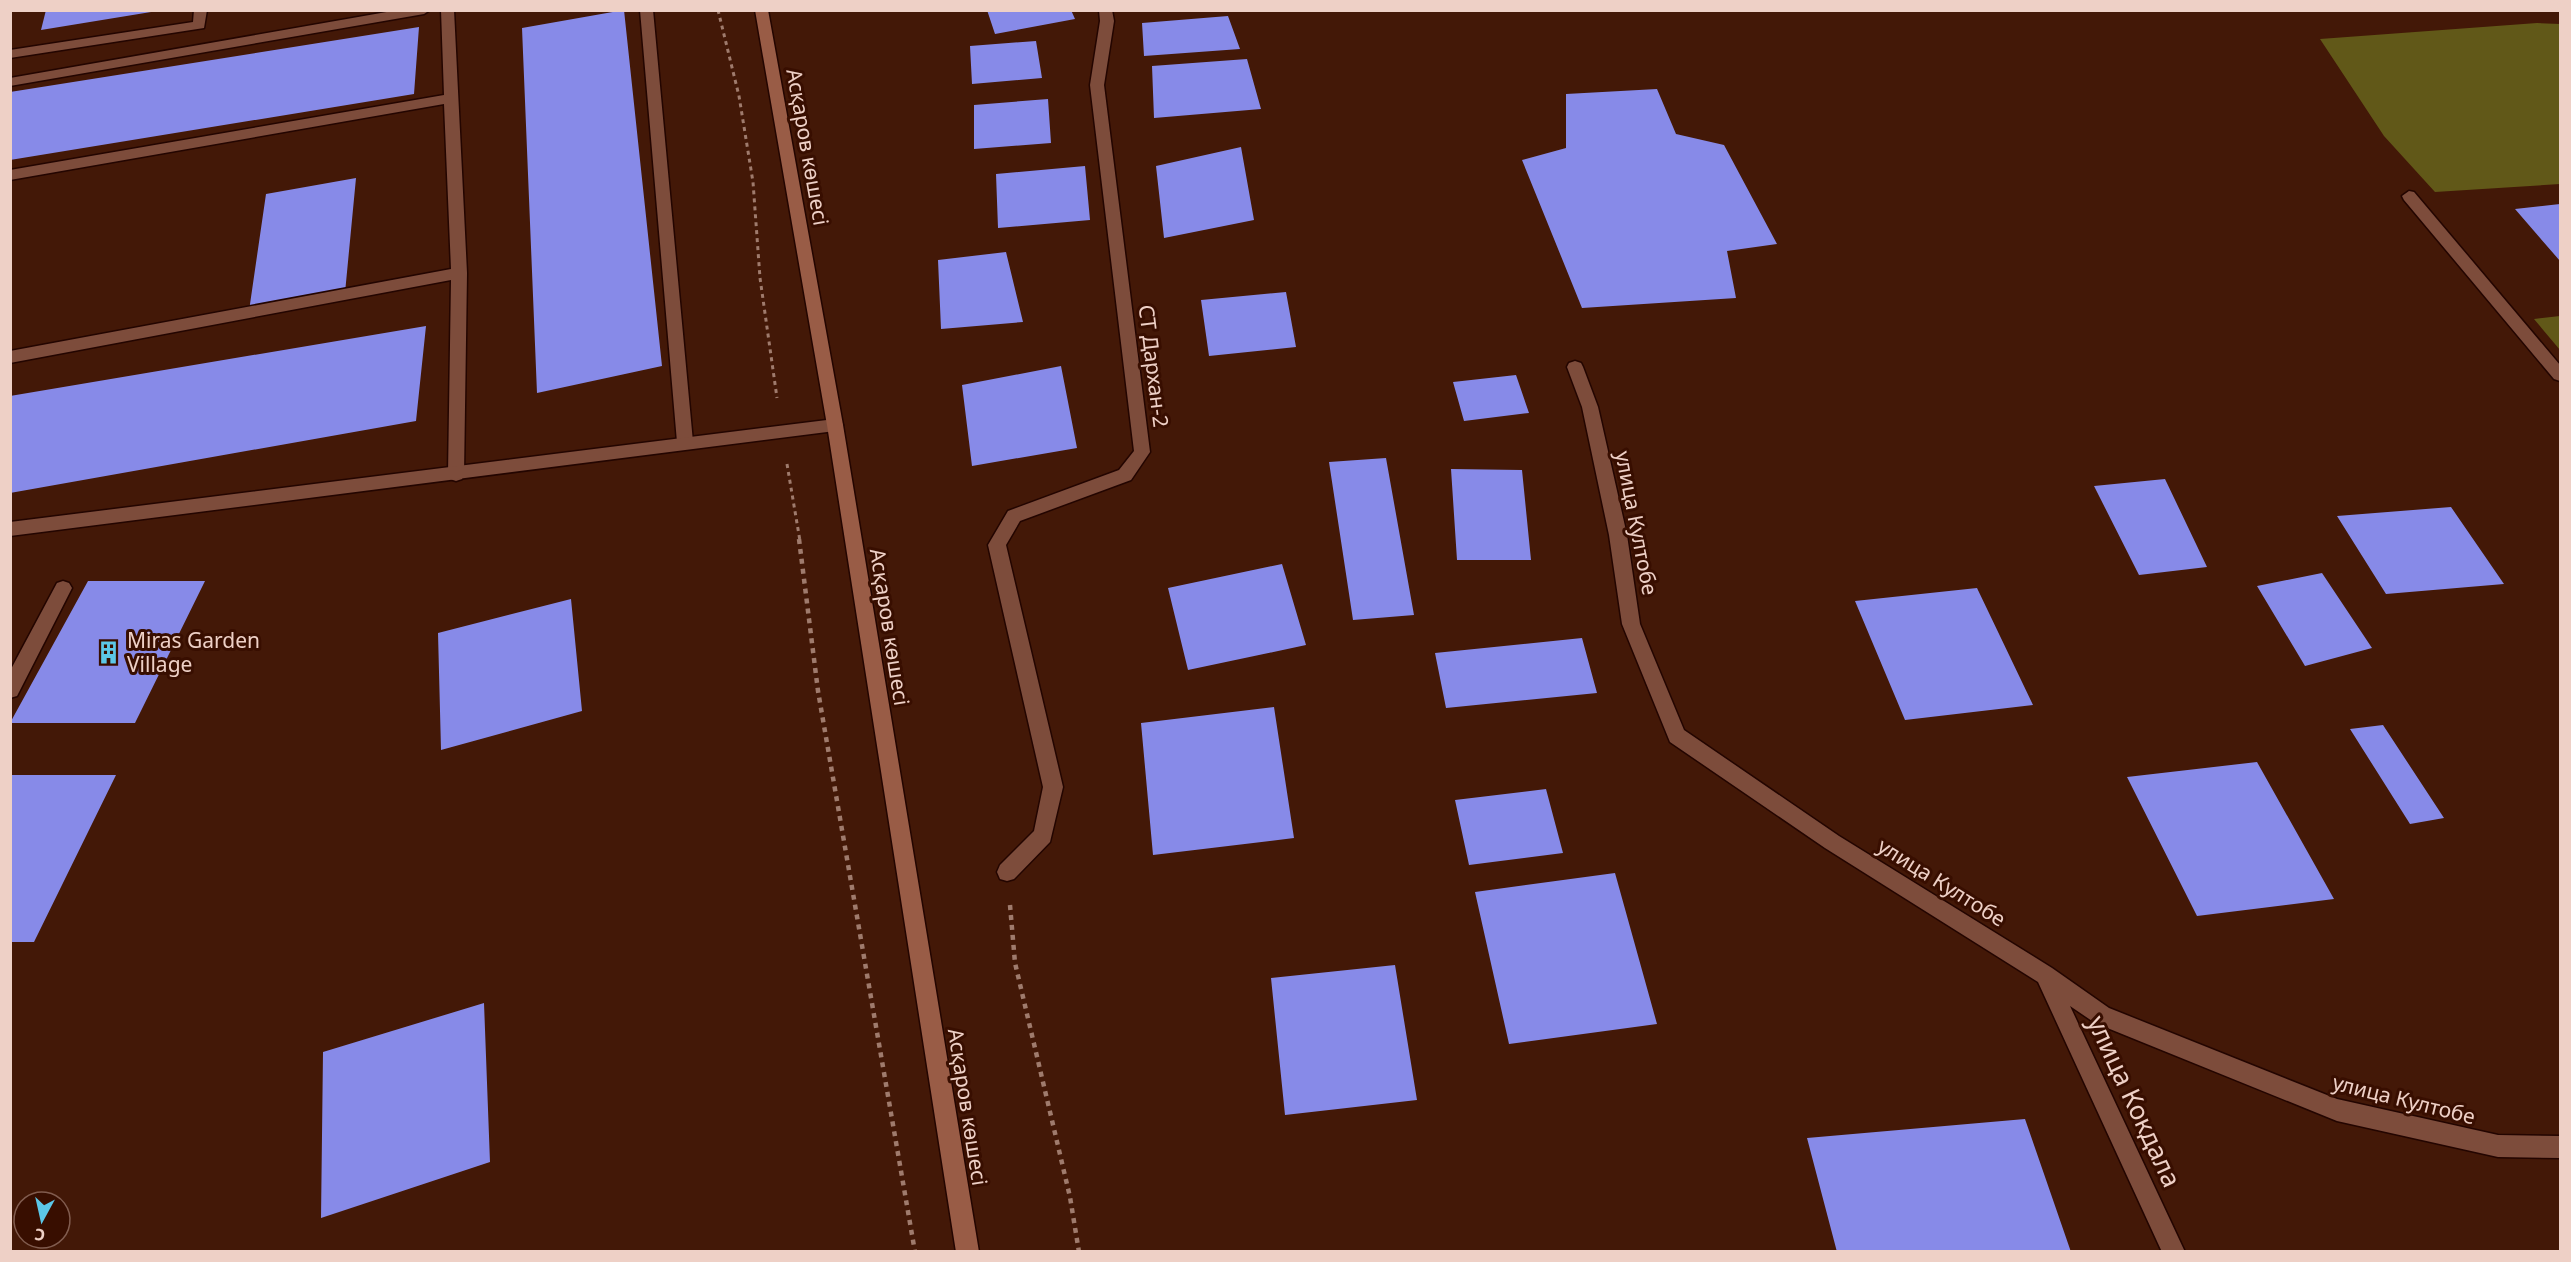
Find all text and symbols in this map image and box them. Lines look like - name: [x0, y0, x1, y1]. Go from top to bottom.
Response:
- street label: Асқаров көшесі: [780, 66, 836, 228]
- street label: СТ Дархан-2: [1133, 303, 1175, 429]
- street label: улица Култобе: [1609, 449, 1665, 597]
- street label: Асқаров көшесі: [864, 546, 916, 708]
- place label: Miras Garden Village: [127, 626, 260, 678]
- building icon: Miras Garden Village: [96, 639, 122, 665]
- street label: улица Култобе: [1873, 831, 2011, 933]
- street label: улица Кокдала: [2080, 1009, 2190, 1193]
- street label: Асқаров көшесі: [942, 1026, 994, 1188]
- street label: улица Култобе: [2330, 1068, 2478, 1130]
- north arrow: [12, 1190, 72, 1250]
- text: С: [33, 1223, 47, 1246]

